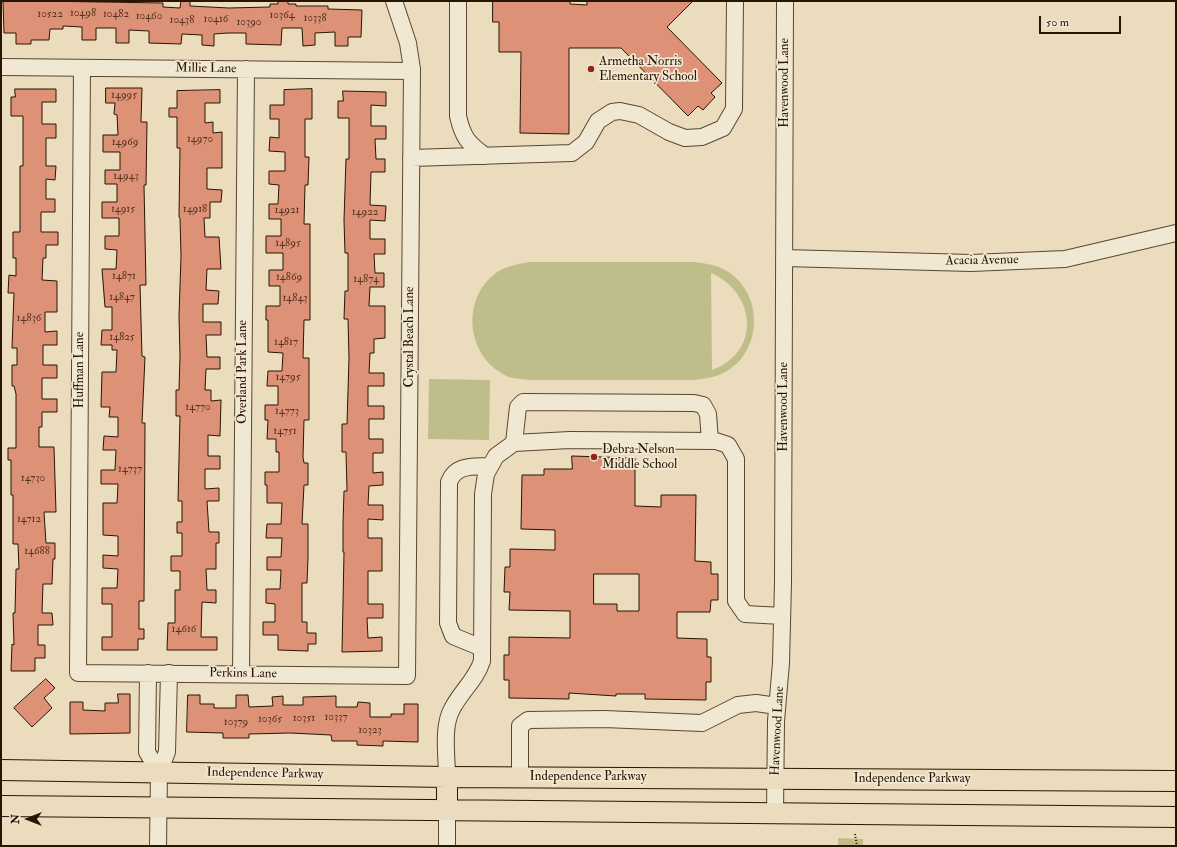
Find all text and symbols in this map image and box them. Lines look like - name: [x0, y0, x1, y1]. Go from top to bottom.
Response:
- house number: 10498: [70, 7, 96, 21]
- house number: 10522: [37, 8, 63, 22]
- house number: 10482: [103, 8, 129, 22]
- scale bar: [1041, 8, 1123, 34]
- house number: 10364: [269, 9, 295, 23]
- house number: 10460: [136, 10, 162, 24]
- house number: 10338: [303, 12, 327, 26]
- house number: 10416: [204, 13, 228, 27]
- house number: 10438: [170, 14, 194, 28]
- text: 50 m: [1046, 15, 1069, 30]
- house number: 10390: [237, 16, 261, 30]
- street label: Havenwood Lane: [777, 38, 793, 128]
- place label: Armetha Norris Elementary School: [599, 54, 697, 85]
- street label: Millie Lane: [175, 61, 237, 77]
- marker: Armetha Norris Elementary School: [586, 64, 596, 74]
- house number: 14995: [111, 89, 137, 103]
- house number: 14970: [187, 133, 213, 147]
- house number: 14969: [112, 136, 138, 150]
- house number: 14943: [113, 170, 139, 184]
- house number: 14915: [111, 203, 135, 217]
- house number: 14918: [183, 203, 207, 217]
- house number: 14921: [275, 204, 299, 218]
- house number: 14922: [352, 206, 378, 220]
- house number: 14895: [275, 237, 301, 251]
- street label: Acacia Avenue: [945, 253, 1019, 269]
- house number: 14871: [112, 270, 136, 284]
- house number: 14869: [276, 271, 302, 285]
- house number: 14874: [353, 273, 379, 287]
- street label: Crystal Beach Lane: [402, 286, 418, 388]
- house number: 14847: [109, 291, 135, 305]
- house number: 14843: [282, 292, 308, 306]
- house number: 14836: [17, 312, 41, 326]
- street label: Overland Park Lane: [235, 320, 251, 424]
- house number: 14825: [109, 331, 135, 345]
- street label: Huffman Lane: [72, 332, 88, 408]
- house number: 14817: [274, 336, 298, 350]
- street label: Havenwood Lane: [776, 362, 792, 452]
- house number: 14795: [275, 371, 301, 385]
- house number: 14770: [185, 401, 211, 415]
- house number: 14773: [275, 405, 299, 419]
- house number: 14751: [273, 425, 297, 439]
- place label: Debra Nelson Middle School: [602, 442, 677, 473]
- marker: Debra Nelson Middle School: [589, 452, 599, 462]
- house number: 14737: [118, 463, 142, 477]
- house number: 14730: [21, 472, 45, 486]
- house number: 14712: [17, 513, 41, 527]
- house number: 14688: [24, 545, 50, 559]
- house number: 14616: [172, 623, 196, 637]
- street label: Perkins Lane: [209, 666, 277, 682]
- street label: Havenwood Lane: [768, 686, 788, 776]
- house number: 10337: [325, 711, 347, 725]
- house number: 10351: [293, 712, 315, 726]
- house number: 10365: [258, 713, 282, 727]
- house number: 10379: [224, 716, 248, 730]
- house number: 10323: [358, 724, 382, 738]
- street label: Independence Parkway: [206, 765, 324, 783]
- street label: Independence Parkway: [530, 769, 646, 785]
- street label: Independence Parkway: [854, 771, 970, 787]
- north arrow: [8, 799, 48, 839]
- text: N: [9, 814, 22, 824]

